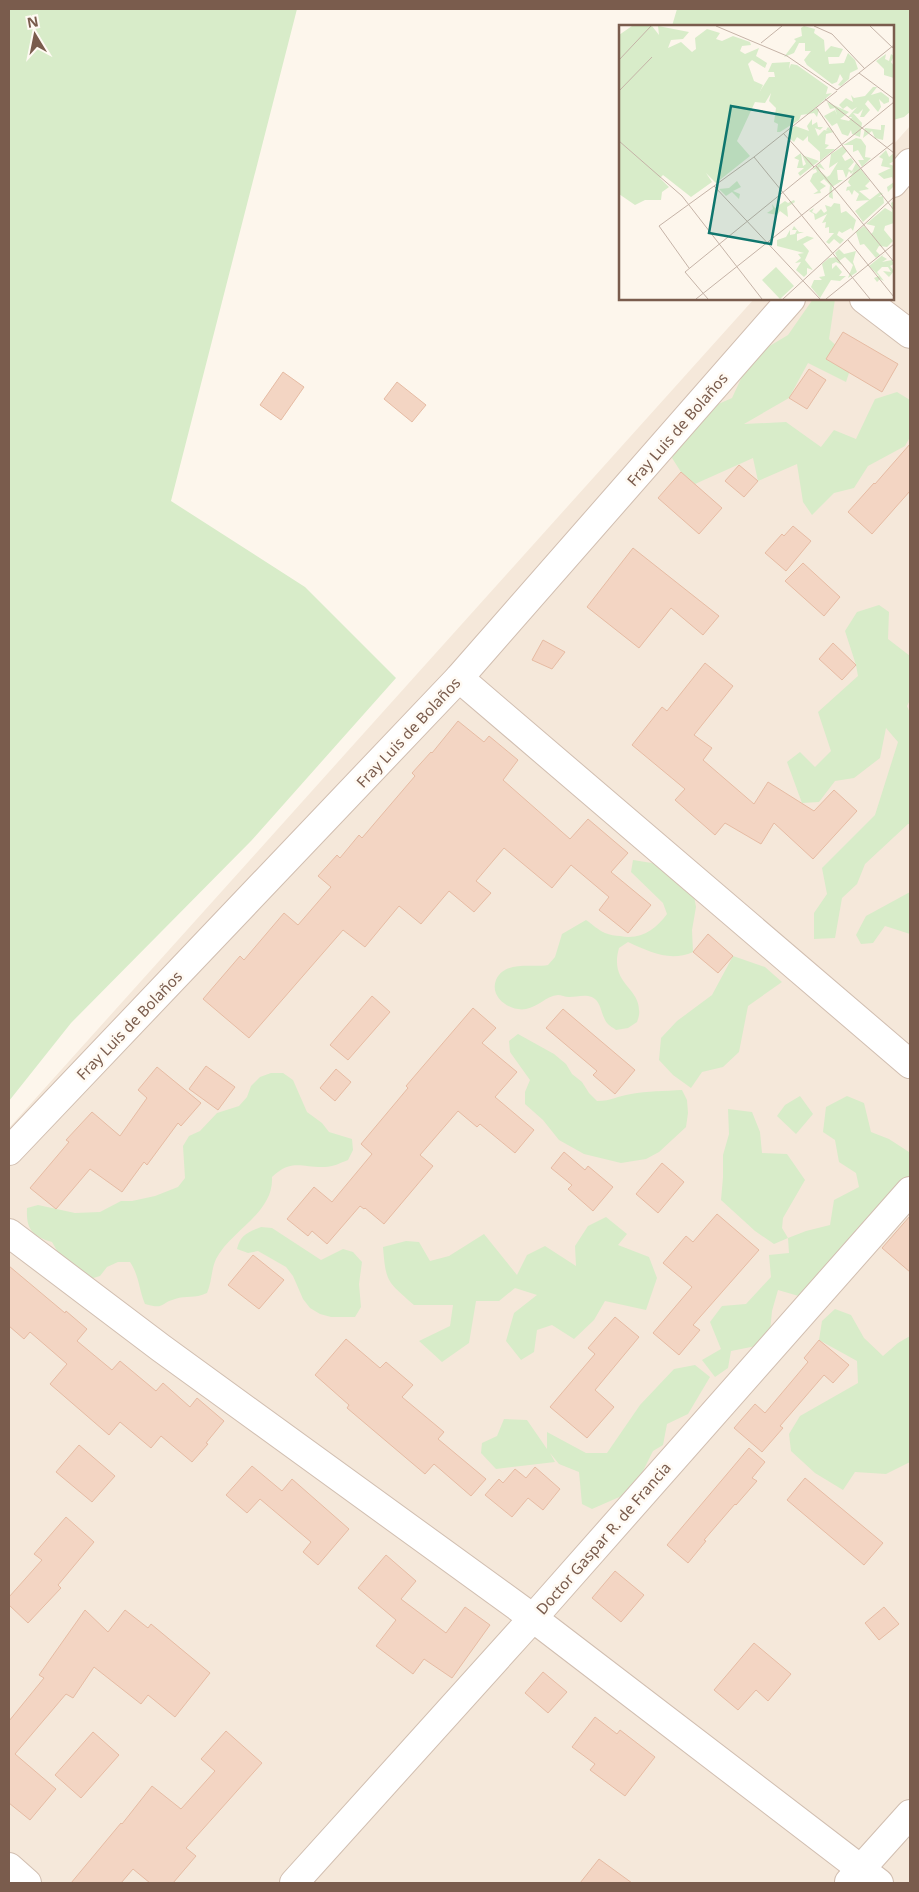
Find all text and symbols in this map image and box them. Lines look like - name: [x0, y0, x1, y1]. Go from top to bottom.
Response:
- north arrow: [10, 10, 60, 60]
- text: N: [25, 11, 40, 32]
- inset map: [619, 25, 894, 300]
- street label: Fray Luis de Bolaños: [622, 368, 732, 490]
- street label: Fray Luis de Bolaños: [352, 673, 464, 791]
- street label: Fray Luis de Bolaños: [72, 966, 186, 1084]
- street label: Doctor Gaspar R. de Francia: [531, 1458, 675, 1618]

